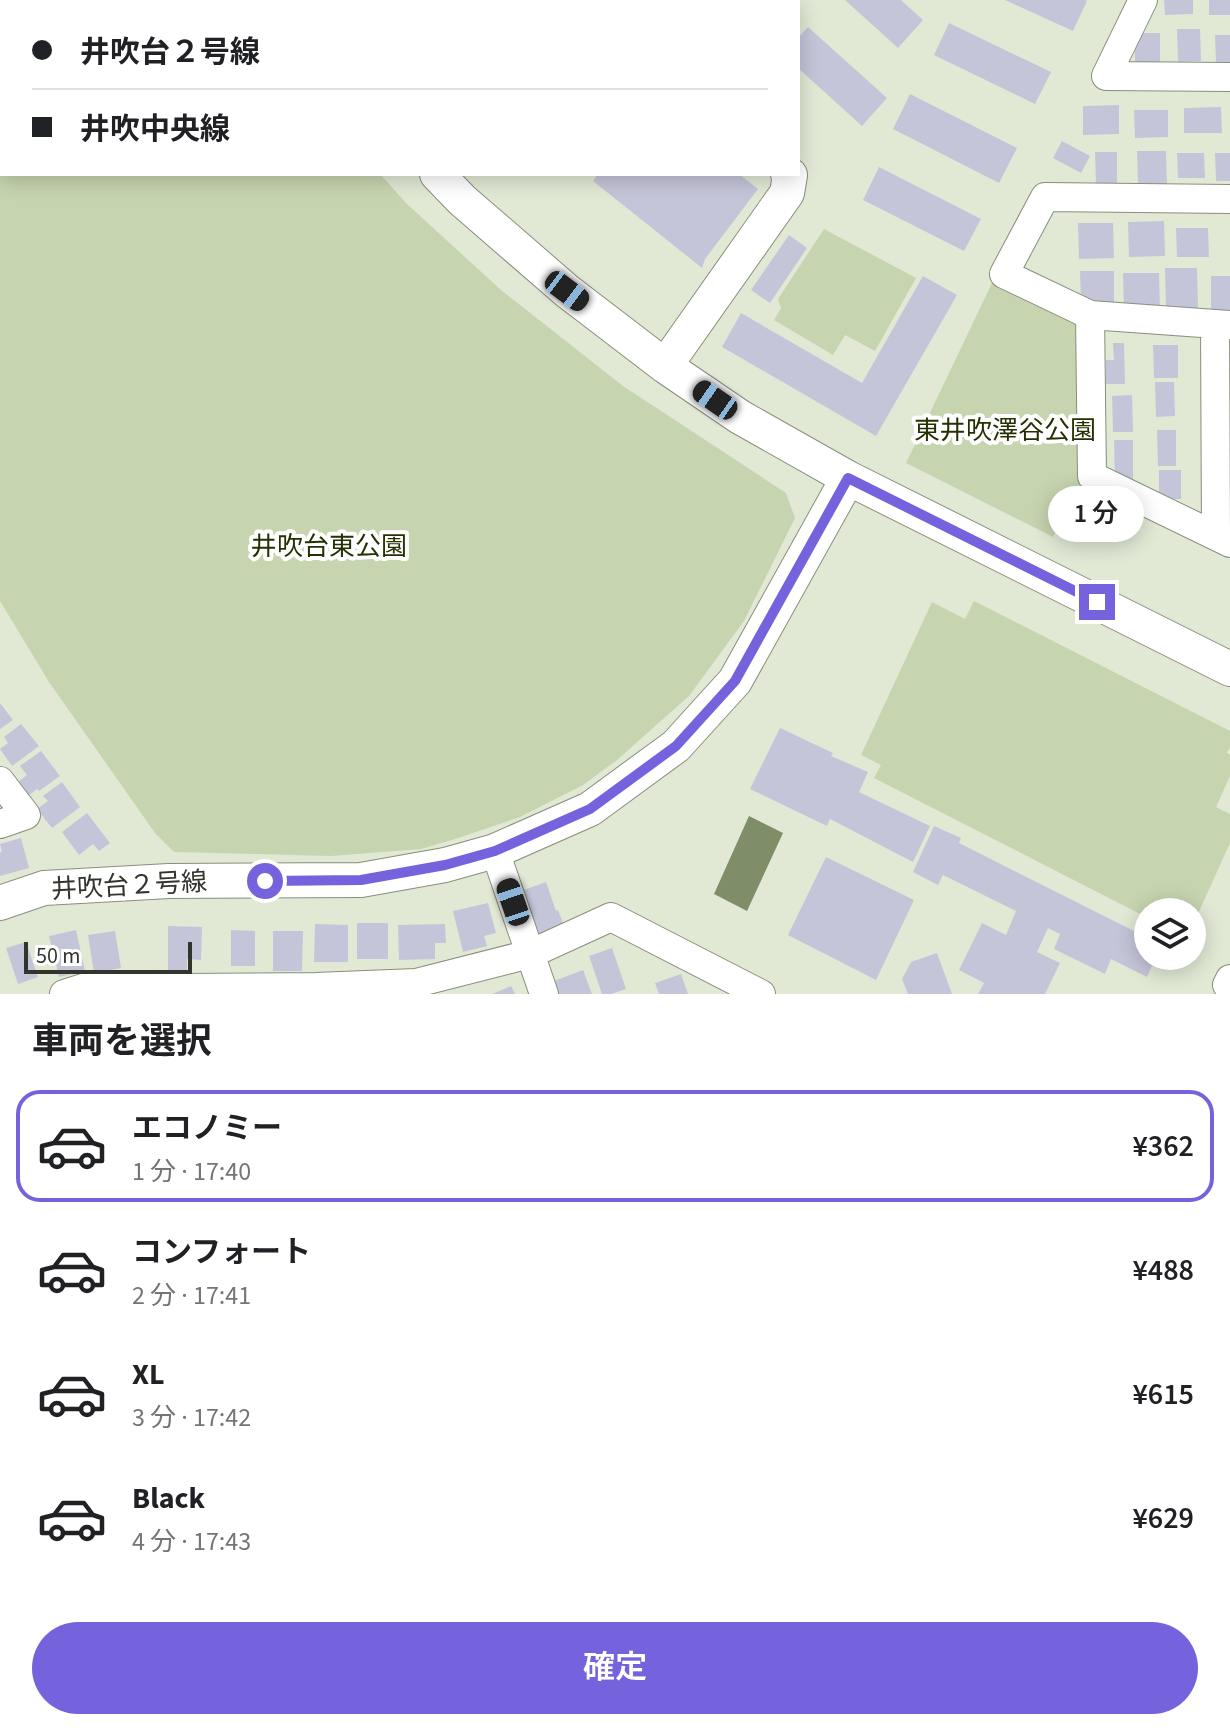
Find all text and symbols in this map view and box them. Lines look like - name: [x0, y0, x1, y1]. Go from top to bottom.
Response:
- text: 井吹台２号線: [80, 31, 260, 74]
- text: 井吹中央線: [80, 108, 230, 151]
- car: [541, 267, 593, 315]
- car: [688, 376, 742, 424]
- park label: 東井吹澤谷公園: [914, 412, 1096, 449]
- callout: 1 分: [1049, 486, 1145, 542]
- text: 1 分: [1074, 495, 1118, 532]
- park label: 井吹台東公園: [251, 528, 407, 565]
- route end: [1079, 584, 1115, 620]
- street label: 井吹台２号線: [50, 863, 208, 908]
- route start: [247, 863, 283, 899]
- car: [494, 875, 532, 929]
- map controls: [1134, 898, 1206, 970]
- button: layers: [1134, 898, 1206, 970]
- scale bar: [24, 938, 192, 974]
- text: 50 m: [36, 940, 81, 972]
- text: 車両を選択: [32, 1016, 212, 1067]
- text: エコノミー: [132, 1107, 282, 1150]
- icon: car: [36, 1110, 108, 1182]
- text: ¥362: [1132, 1125, 1194, 1168]
- text: 1 分 · 17:40: [132, 1153, 251, 1190]
- text: コンフォート: [132, 1231, 311, 1274]
- icon: car: [36, 1234, 108, 1306]
- text: ¥488: [1132, 1249, 1194, 1292]
- text: 2 分 · 17:41: [132, 1277, 251, 1314]
- text: XL: [132, 1353, 165, 1396]
- icon: car: [36, 1358, 108, 1430]
- text: ¥615: [1132, 1373, 1194, 1416]
- text: 3 分 · 17:42: [132, 1399, 251, 1436]
- text: Black: [132, 1477, 205, 1520]
- icon: car: [36, 1482, 108, 1554]
- text: ¥629: [1132, 1497, 1194, 1540]
- text: 4 分 · 17:43: [132, 1523, 251, 1560]
- button: 確定: [32, 1622, 1198, 1714]

